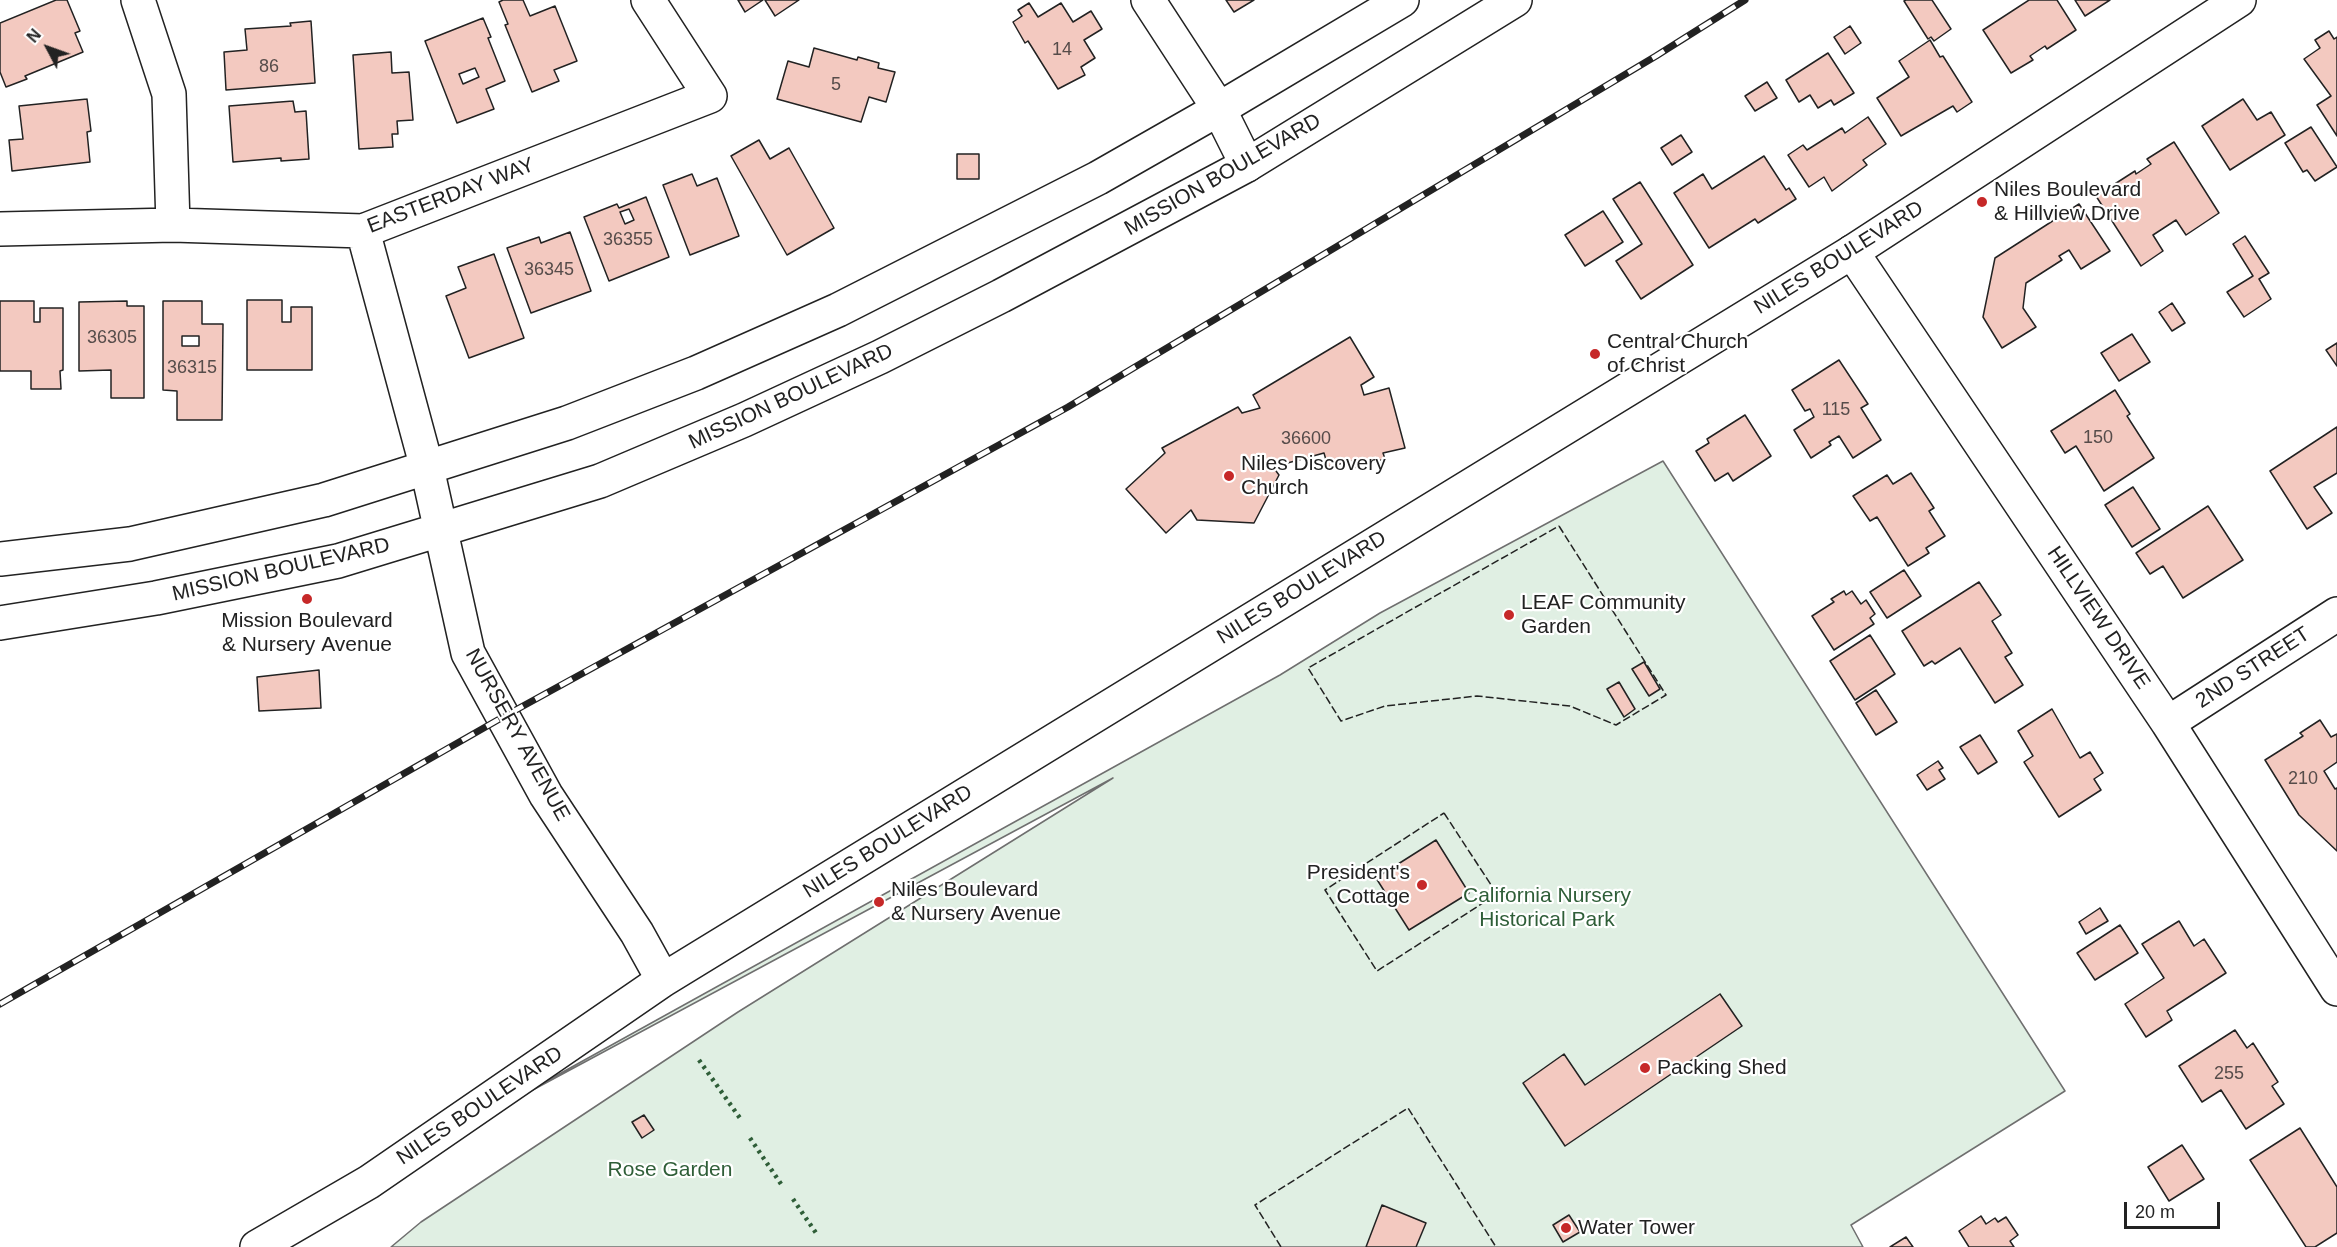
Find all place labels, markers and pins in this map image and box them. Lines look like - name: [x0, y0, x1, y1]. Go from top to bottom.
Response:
- place label: Niles Boulevard & Hillview Drive: [1994, 177, 2141, 227]
- marker: Niles Boulevard & Hillview Drive: [1975, 195, 1989, 209]
- place label: Central Church of Christ: [1607, 329, 1748, 379]
- marker: Central Church of Christ: [1588, 347, 1602, 361]
- place label: Niles Discovery Church: [1241, 451, 1386, 501]
- marker: Niles Discovery Church: [1222, 469, 1236, 483]
- place label: LEAF Community Garden: [1521, 590, 1686, 640]
- marker: Mission Boulevard & Nursery Avenue: [300, 592, 314, 606]
- place label: Mission Boulevard & Nursery Avenue: [221, 608, 393, 658]
- marker: LEAF Community Garden: [1502, 608, 1516, 622]
- place label: President's Cottage: [1307, 860, 1410, 910]
- place label: Niles Boulevard & Nursery Avenue: [891, 877, 1061, 927]
- marker: President's Cottage: [1415, 878, 1429, 892]
- marker: Niles Boulevard & Nursery Avenue: [872, 895, 886, 909]
- place label: Packing Shed: [1657, 1055, 1787, 1081]
- marker: Packing Shed: [1638, 1061, 1652, 1075]
- place label: Water Tower: [1578, 1215, 1695, 1241]
- marker: Water Tower: [1559, 1221, 1573, 1235]

